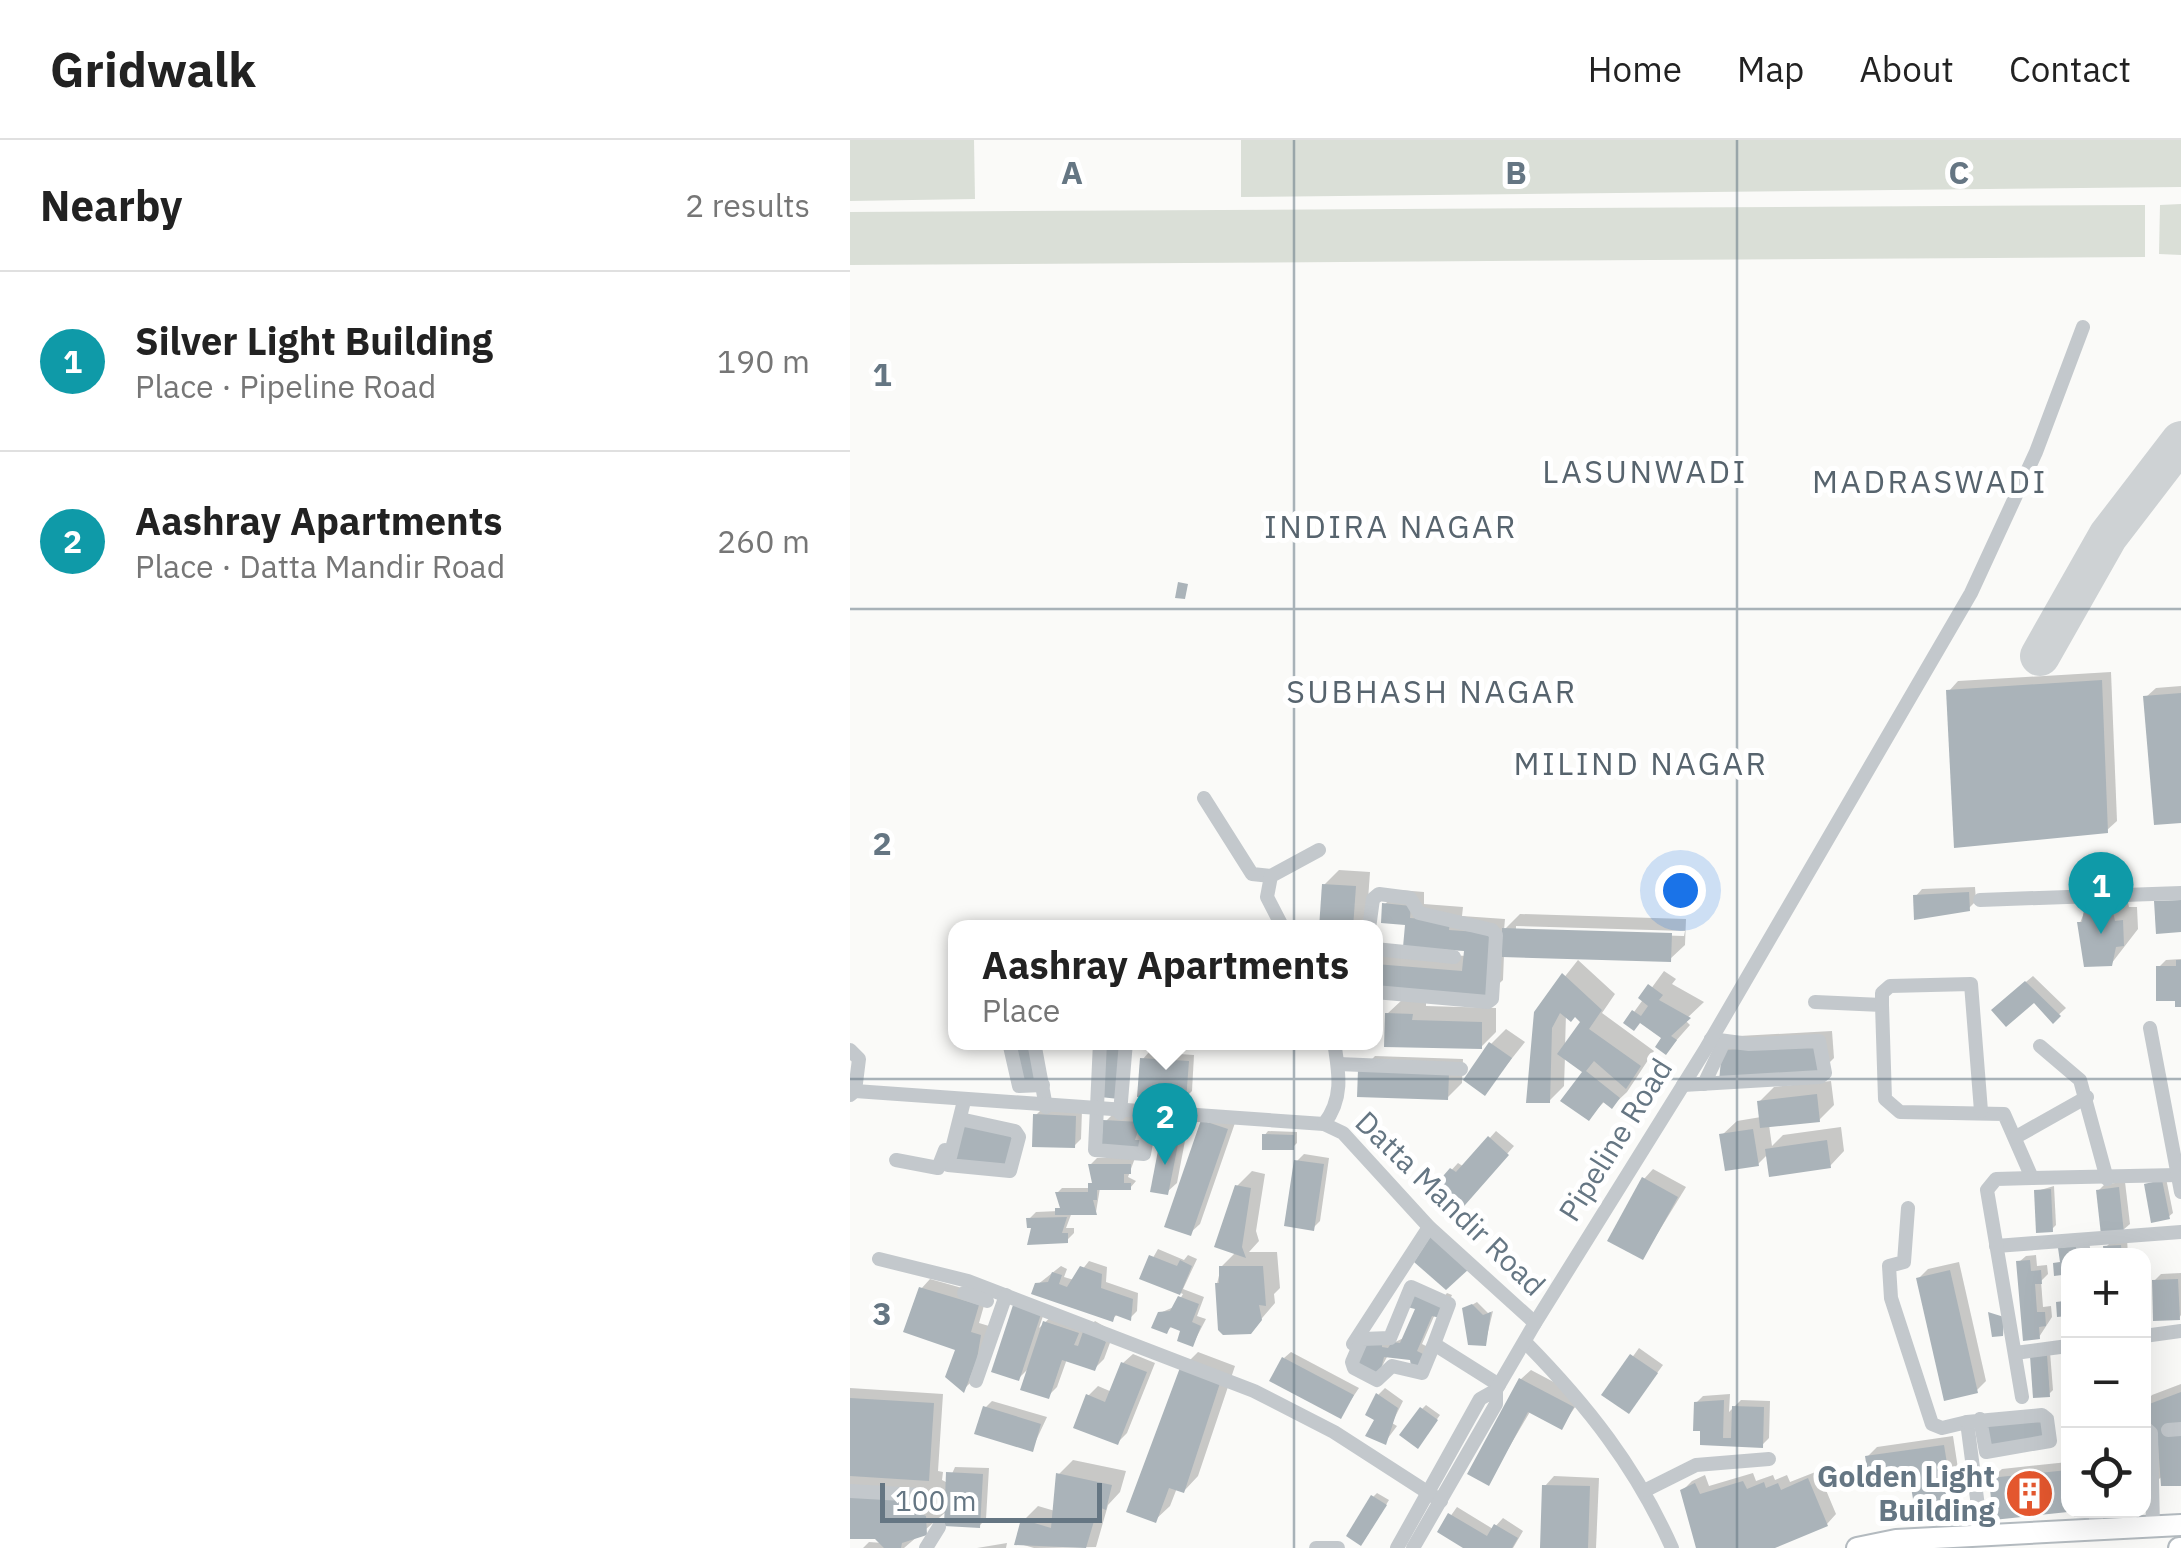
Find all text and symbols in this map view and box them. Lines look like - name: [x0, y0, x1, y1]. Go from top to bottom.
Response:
- text: Gridwalk: [50, 38, 256, 100]
- text: Home: [1588, 46, 1682, 92]
- text: Map: [1737, 46, 1804, 92]
- text: About: [1859, 46, 1954, 92]
- text: Contact: [2009, 46, 2131, 92]
- text: A: [1061, 151, 1083, 193]
- text: B: [1505, 151, 1527, 193]
- text: C: [1949, 151, 1969, 193]
- text: Nearby: [40, 178, 182, 233]
- text: 2 results: [685, 184, 810, 226]
- text: Silver Light Building: [135, 316, 493, 365]
- text: 1: [63, 340, 82, 382]
- text: 190 m: [717, 340, 810, 382]
- text: 1: [872, 353, 892, 395]
- text: Place · Pipeline Road: [135, 365, 436, 407]
- district label: LASUNWADI: [1542, 450, 1748, 492]
- district label: MADRASWADI: [1812, 460, 2048, 502]
- text: Aashray Apartments: [135, 496, 502, 545]
- district label: INDIRA NAGAR: [1264, 505, 1518, 547]
- text: 2: [63, 520, 82, 562]
- text: 260 m: [717, 520, 810, 562]
- text: Place · Datta Mandir Road: [135, 545, 505, 587]
- district label: SUBHASH NAGAR: [1286, 670, 1578, 712]
- district label: MILIND NAGAR: [1513, 742, 1769, 784]
- text: 2: [872, 822, 892, 864]
- pin: 1: [2068, 852, 2134, 934]
- your location: [1655, 865, 1706, 916]
- popup: [948, 920, 1383, 1050]
- text: Aashray Apartments: [982, 940, 1349, 989]
- text: Place: [982, 989, 1060, 1031]
- street label: Pipeline Road: [1549, 1051, 1680, 1228]
- pin: 2: [1132, 1082, 1198, 1165]
- street label: Datta Mandir Road: [1348, 1102, 1554, 1304]
- map controls: [2061, 1248, 2151, 1518]
- button: +: [2061, 1248, 2151, 1338]
- text: 3: [872, 1292, 892, 1334]
- button: −: [2061, 1338, 2151, 1428]
- button: locate: [2061, 1428, 2151, 1518]
- place label: Golden Light Building: [1817, 1456, 1995, 1529]
- building icon: Golden Light Building: [2004, 1468, 2056, 1520]
- scale bar: [880, 1478, 1102, 1522]
- text: 100 m: [895, 1482, 976, 1519]

